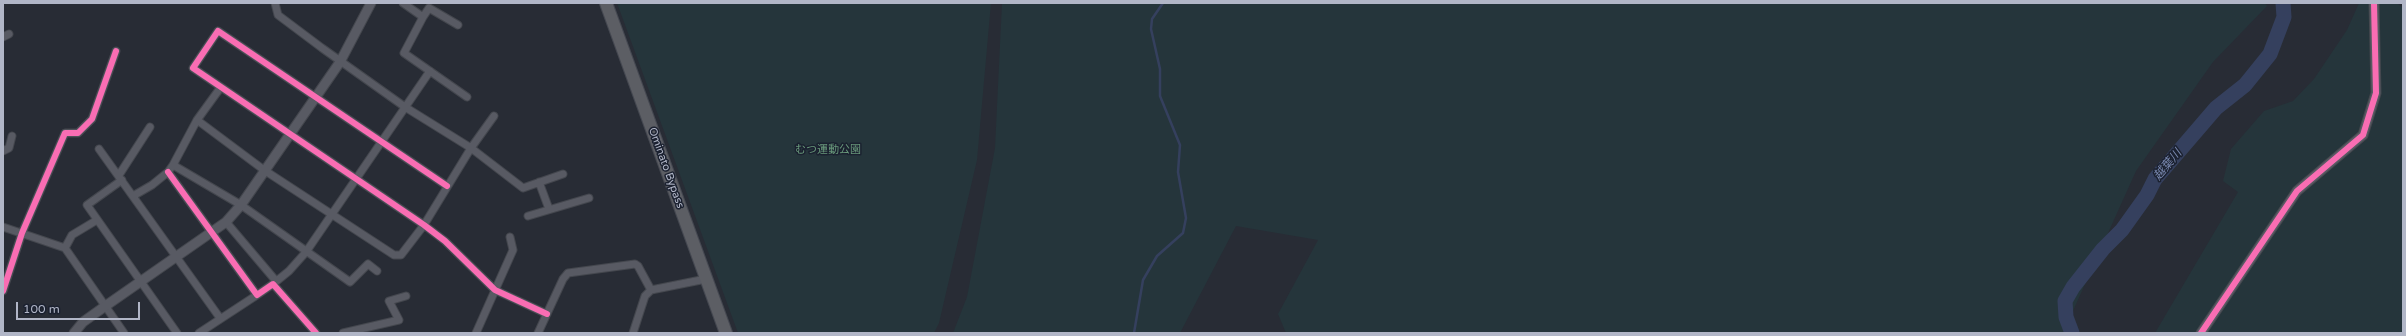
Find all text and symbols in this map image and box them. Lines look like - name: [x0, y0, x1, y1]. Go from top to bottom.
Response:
- street label: Ominato Bypass: [645, 126, 687, 210]
- park label: むつ運動公園: [795, 143, 861, 157]
- water label: 越葉川: [2151, 147, 2185, 183]
- scale bar: [18, 294, 142, 320]
- text: 100 m: [23, 302, 60, 316]

